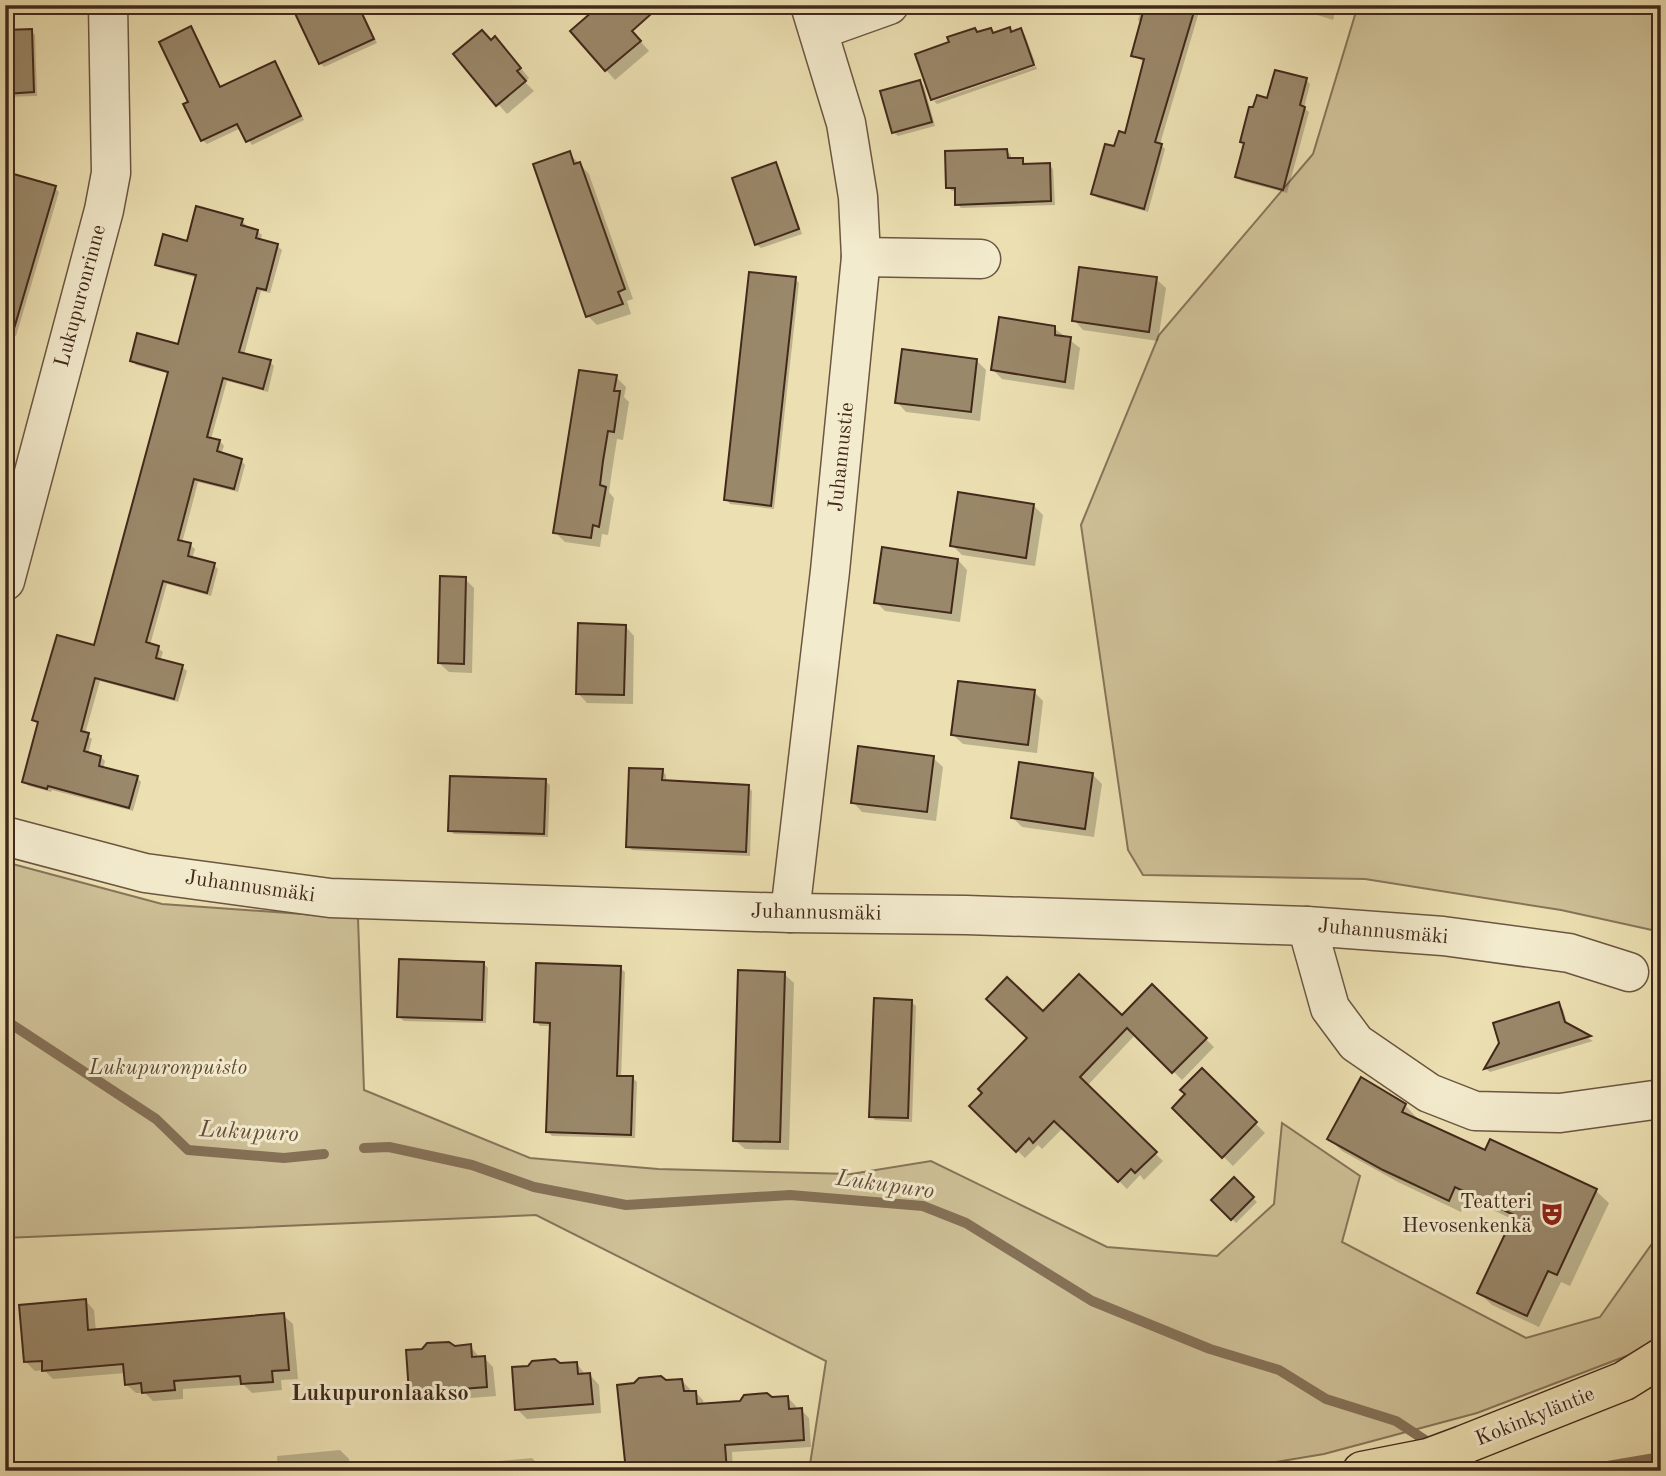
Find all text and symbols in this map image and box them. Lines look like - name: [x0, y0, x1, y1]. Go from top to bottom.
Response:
- street label: Lukupuronrinne: [52, 223, 110, 369]
- street label: Juhannustie: [826, 401, 858, 513]
- street label: Juhannusmäki: [184, 867, 316, 907]
- street label: Juhannusmäki: [750, 901, 882, 925]
- street label: Juhannusmäki: [1317, 916, 1449, 948]
- park label: Lukupuronpuisto: [88, 1058, 247, 1079]
- water label: Lukupuro: [198, 1118, 299, 1147]
- water label: Lukupuro: [833, 1167, 936, 1204]
- place label: Teatteri Hevosenkenkä: [1402, 1192, 1532, 1237]
- theatre icon: Teatteri Hevosenkenkä: [1538, 1200, 1566, 1228]
- district label: Lukupuronlaakso: [291, 1382, 469, 1405]
- street label: Kokinkyläntie: [1472, 1384, 1598, 1450]

